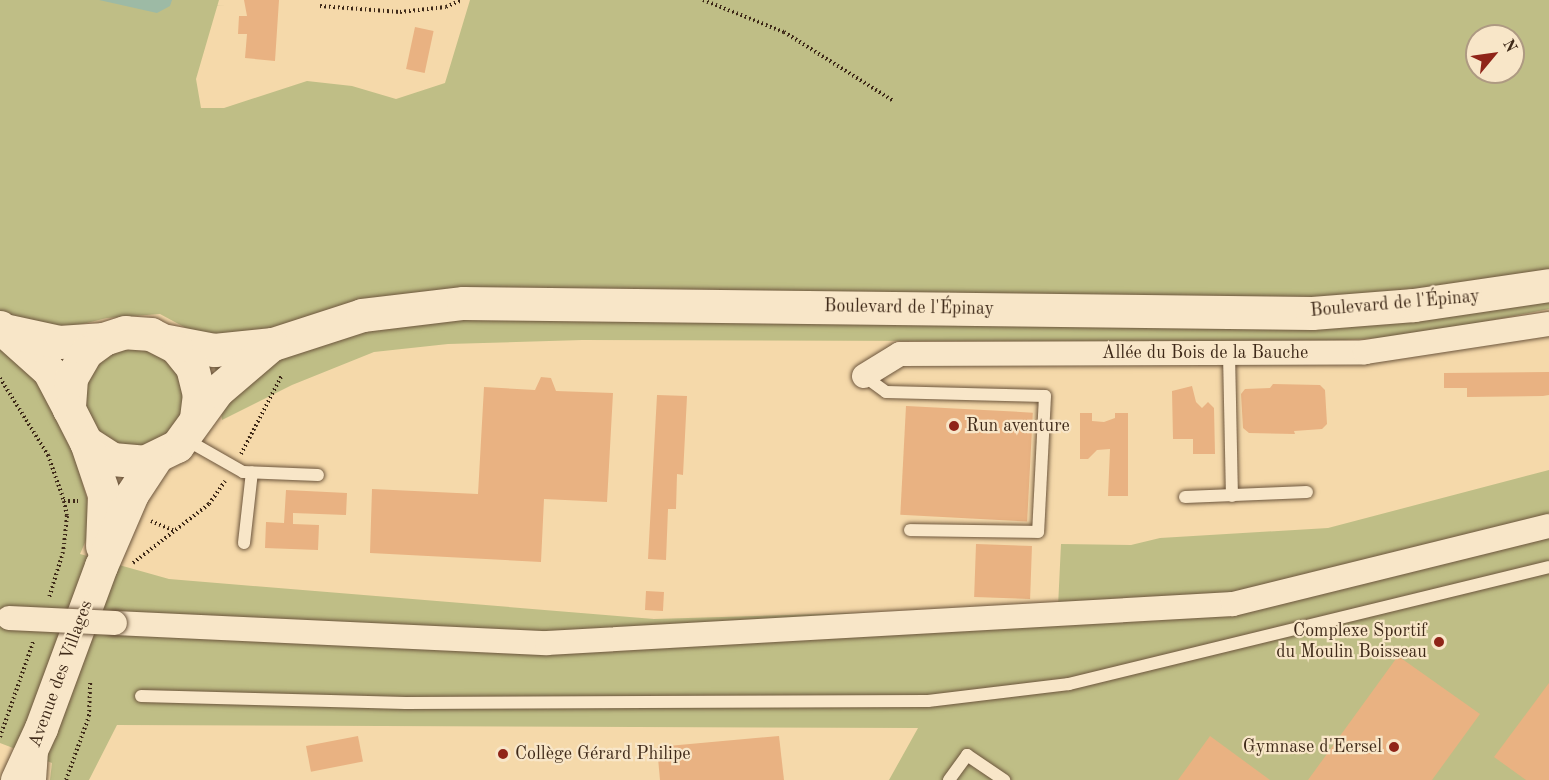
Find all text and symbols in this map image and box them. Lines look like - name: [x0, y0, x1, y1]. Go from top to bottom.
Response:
- north arrow: [1465, 24, 1525, 84]
- text: N: [1499, 37, 1519, 55]
- street label: Boulevard de l'Épinay: [1309, 286, 1481, 322]
- street label: Boulevard de l'Épinay: [824, 296, 994, 320]
- street label: Allée du Bois de la Bauche: [1102, 342, 1308, 364]
- place label: Run aventure: [966, 415, 1070, 437]
- marker: Run aventure: [947, 419, 961, 433]
- street label: Avenue des Villages: [24, 597, 98, 751]
- place label: Complexe Sportif du Moulin Boisseau: [1276, 621, 1427, 664]
- marker: Complexe Sportif du Moulin Boisseau: [1432, 635, 1446, 649]
- place label: Gymnase d'Eersel: [1243, 736, 1382, 758]
- marker: Gymnase d'Eersel: [1387, 740, 1401, 754]
- place label: Collège Gérard Philipe: [515, 743, 691, 765]
- marker: Collège Gérard Philipe: [496, 747, 510, 761]

